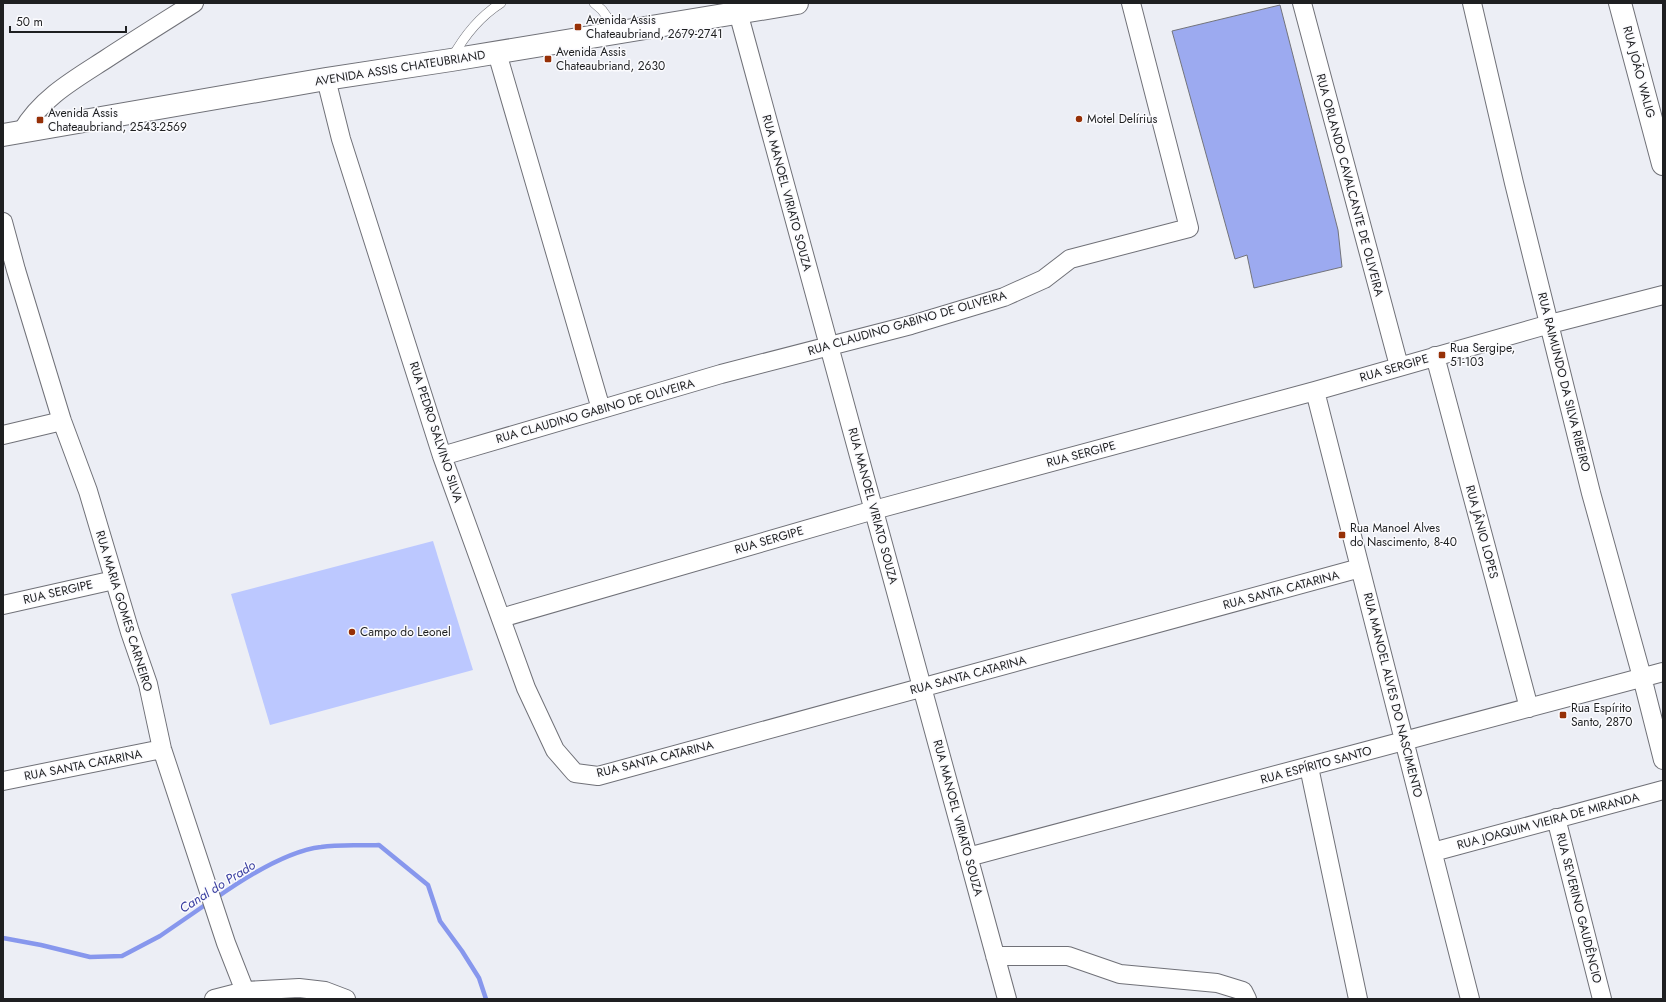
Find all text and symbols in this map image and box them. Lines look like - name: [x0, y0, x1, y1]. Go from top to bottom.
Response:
- scale bar: [10, 8, 126, 34]
- place label: Avenida Assis Chateaubriand, 2679-2741: [586, 11, 723, 43]
- text: 50 m: [16, 13, 43, 31]
- marker: Avenida Assis Chateaubriand, 2679-2741: [573, 22, 583, 32]
- street label: RUA JOÃO WALIG: [1618, 24, 1660, 120]
- place label: Avenida Assis Chateaubriand, 2630: [556, 43, 665, 75]
- street label: AVENIDA ASSIS CHATEUBRIAND: [313, 46, 487, 90]
- marker: Avenida Assis Chateaubriand, 2630: [543, 54, 553, 64]
- street label: RUA ORLANDO CAVALCANTE DE OLIVEIRA: [1312, 72, 1388, 298]
- place label: Avenida Assis Chateaubriand, 2543-2569: [48, 104, 187, 136]
- place label: Motel Delírius: [1087, 110, 1157, 128]
- street label: RUA MANOEL VIRIATO SOUZA: [757, 113, 817, 273]
- marker: Motel Delírius: [1074, 114, 1084, 124]
- marker: Avenida Assis Chateaubriand, 2543-2569: [35, 115, 45, 125]
- street label: RUA CLAUDINO GABINO DE OLIVEIRA: [806, 286, 1008, 360]
- street label: RUA RAIMUNDO DA SILVA RIBEIRO: [1533, 290, 1595, 474]
- place label: Rua Sergipe, 51-103: [1450, 339, 1515, 371]
- street label: RUA SERGIPE: [1357, 350, 1431, 386]
- marker: Rua Sergipe, 51-103: [1437, 350, 1447, 360]
- street label: RUA PEDRO SALVINO SILVA: [405, 359, 467, 505]
- street label: RUA CLAUDINO GABINO DE OLIVEIRA: [494, 374, 696, 448]
- street label: RUA MANOEL VIRIATO SOUZA: [843, 426, 903, 586]
- street label: RUA SERGIPE: [1044, 436, 1118, 472]
- street label: RUA JÂNIO LOPES: [1461, 483, 1503, 581]
- place label: Rua Manoel Alves do Nascimento, 8-40: [1350, 519, 1457, 551]
- street label: RUA SERGIPE: [732, 522, 806, 558]
- street label: RUA MARIA GOMES CARNEIRO: [91, 528, 157, 694]
- marker: Rua Manoel Alves do Nascimento, 8-40: [1337, 530, 1347, 540]
- street label: RUA SANTA CATARINA: [1221, 566, 1341, 614]
- street label: RUA SERGIPE: [21, 575, 95, 609]
- street label: RUA MANOEL ALVES DO NASCIMENTO: [1359, 591, 1427, 799]
- place label: Campo do Leonel: [360, 623, 451, 641]
- marker: Campo do Leonel: [347, 627, 357, 637]
- street label: RUA SANTA CATARINA: [908, 651, 1028, 699]
- place label: Rua Espírito Santo, 2870: [1571, 699, 1632, 731]
- marker: Rua Espírito Santo, 2870: [1558, 710, 1568, 720]
- street label: RUA SANTA CATARINA: [595, 736, 715, 782]
- street label: RUA MANOEL VIRIATO SOUZA: [928, 738, 988, 898]
- street label: RUA ESPÍRITO SANTO: [1258, 741, 1374, 789]
- street label: RUA SANTA CATARINA: [23, 745, 144, 785]
- street label: RUA JOAQUIM VIEIRA DE MIRANDA: [1455, 788, 1641, 854]
- street label: RUA SEVERINO GAUDÊNCIO: [1552, 831, 1606, 985]
- water label: Canal do Prado: [175, 855, 259, 917]

